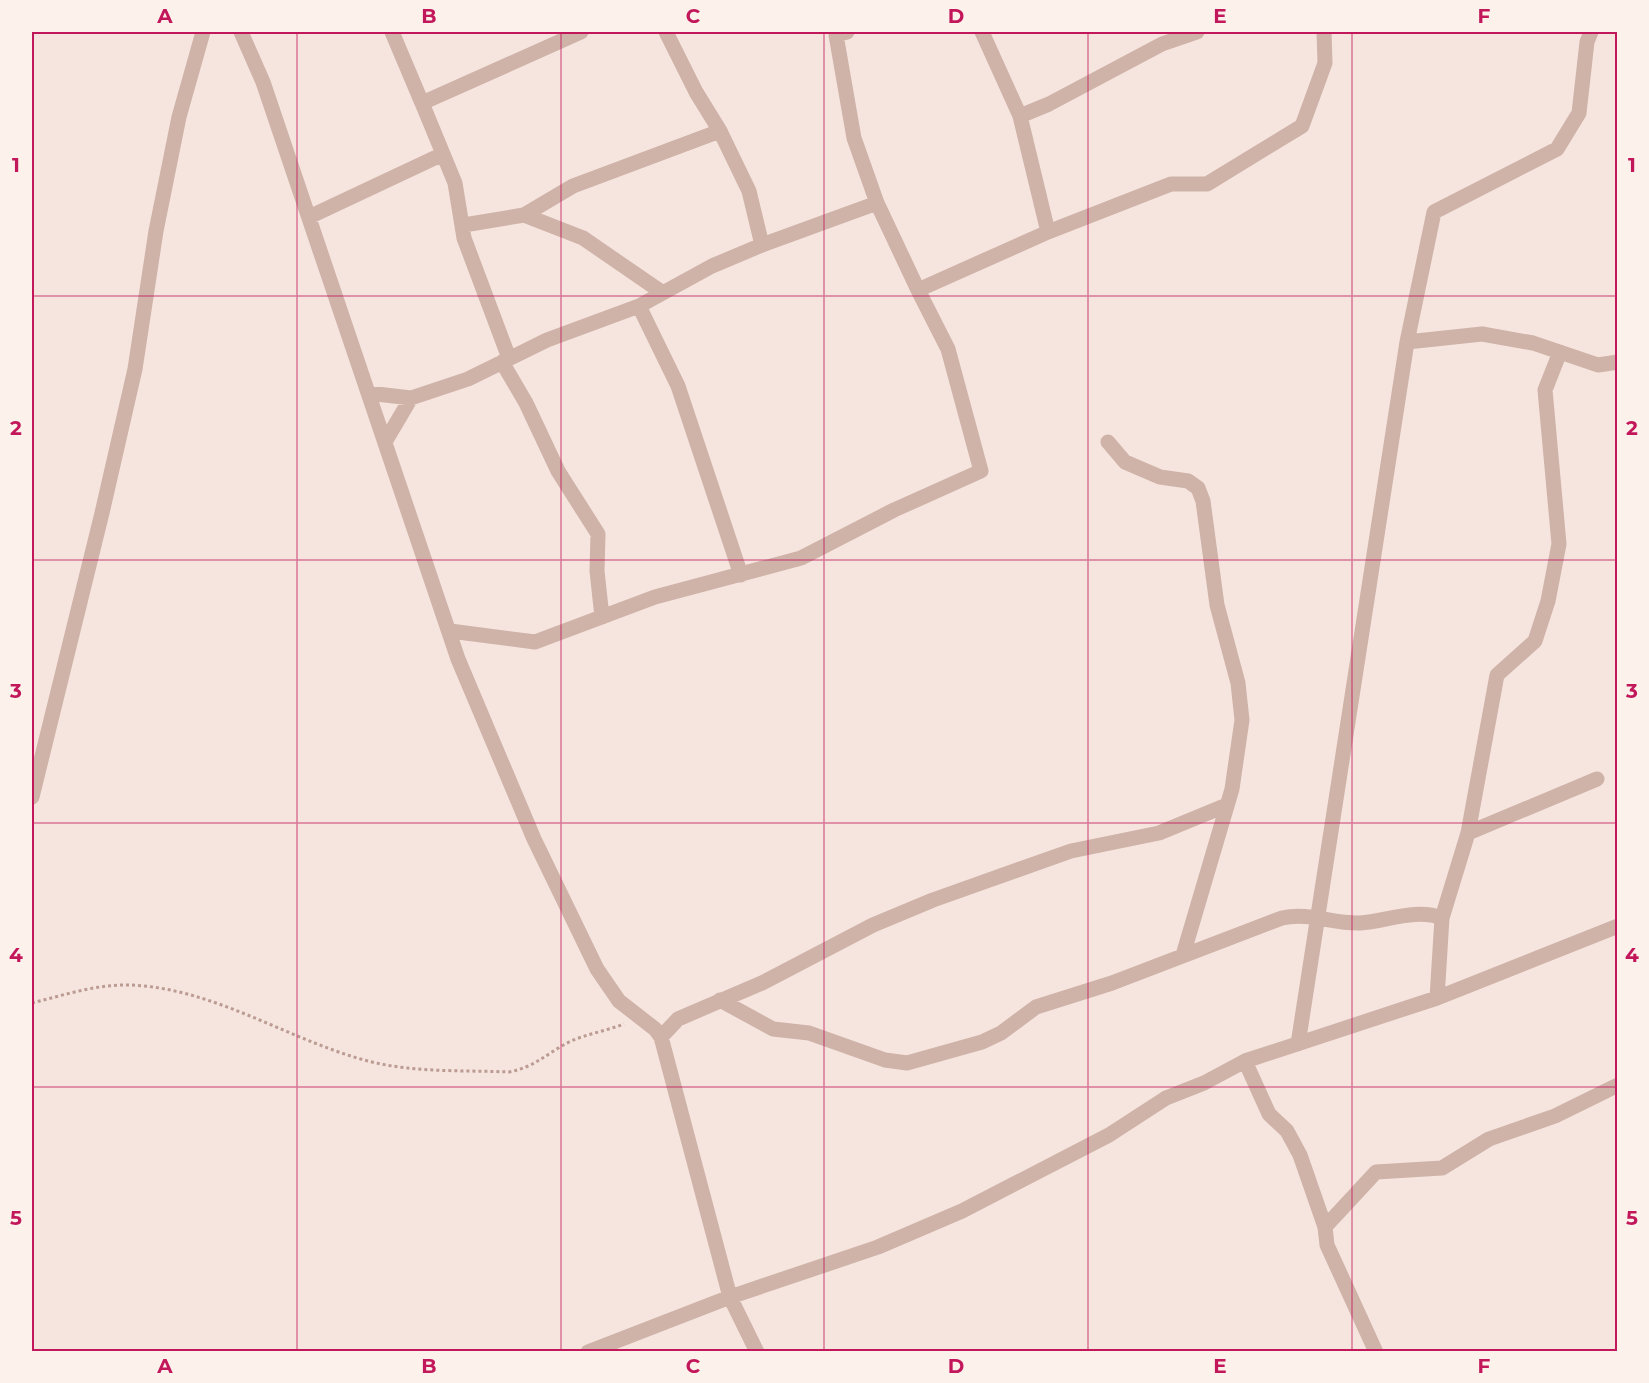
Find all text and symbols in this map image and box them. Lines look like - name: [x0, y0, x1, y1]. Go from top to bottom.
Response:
- text: A: [156, 4, 173, 28]
- text: B: [421, 4, 437, 28]
- text: C: [686, 4, 701, 28]
- text: D: [948, 4, 964, 28]
- text: E: [1213, 4, 1227, 28]
- text: F: [1478, 4, 1491, 28]
- text: 1: [12, 153, 20, 177]
- text: 1: [1628, 153, 1636, 177]
- text: 2: [10, 416, 22, 440]
- text: 2: [1626, 416, 1638, 440]
- text: 3: [9, 679, 22, 703]
- text: 3: [1625, 679, 1638, 703]
- text: 4: [9, 943, 23, 967]
- text: 4: [1625, 943, 1639, 967]
- text: 5: [10, 1206, 22, 1230]
- text: 5: [1626, 1206, 1638, 1230]
- text: A: [156, 1354, 173, 1378]
- text: B: [421, 1354, 437, 1378]
- text: C: [686, 1354, 701, 1378]
- text: D: [948, 1354, 964, 1378]
- text: E: [1213, 1354, 1227, 1378]
- text: F: [1478, 1354, 1491, 1378]

